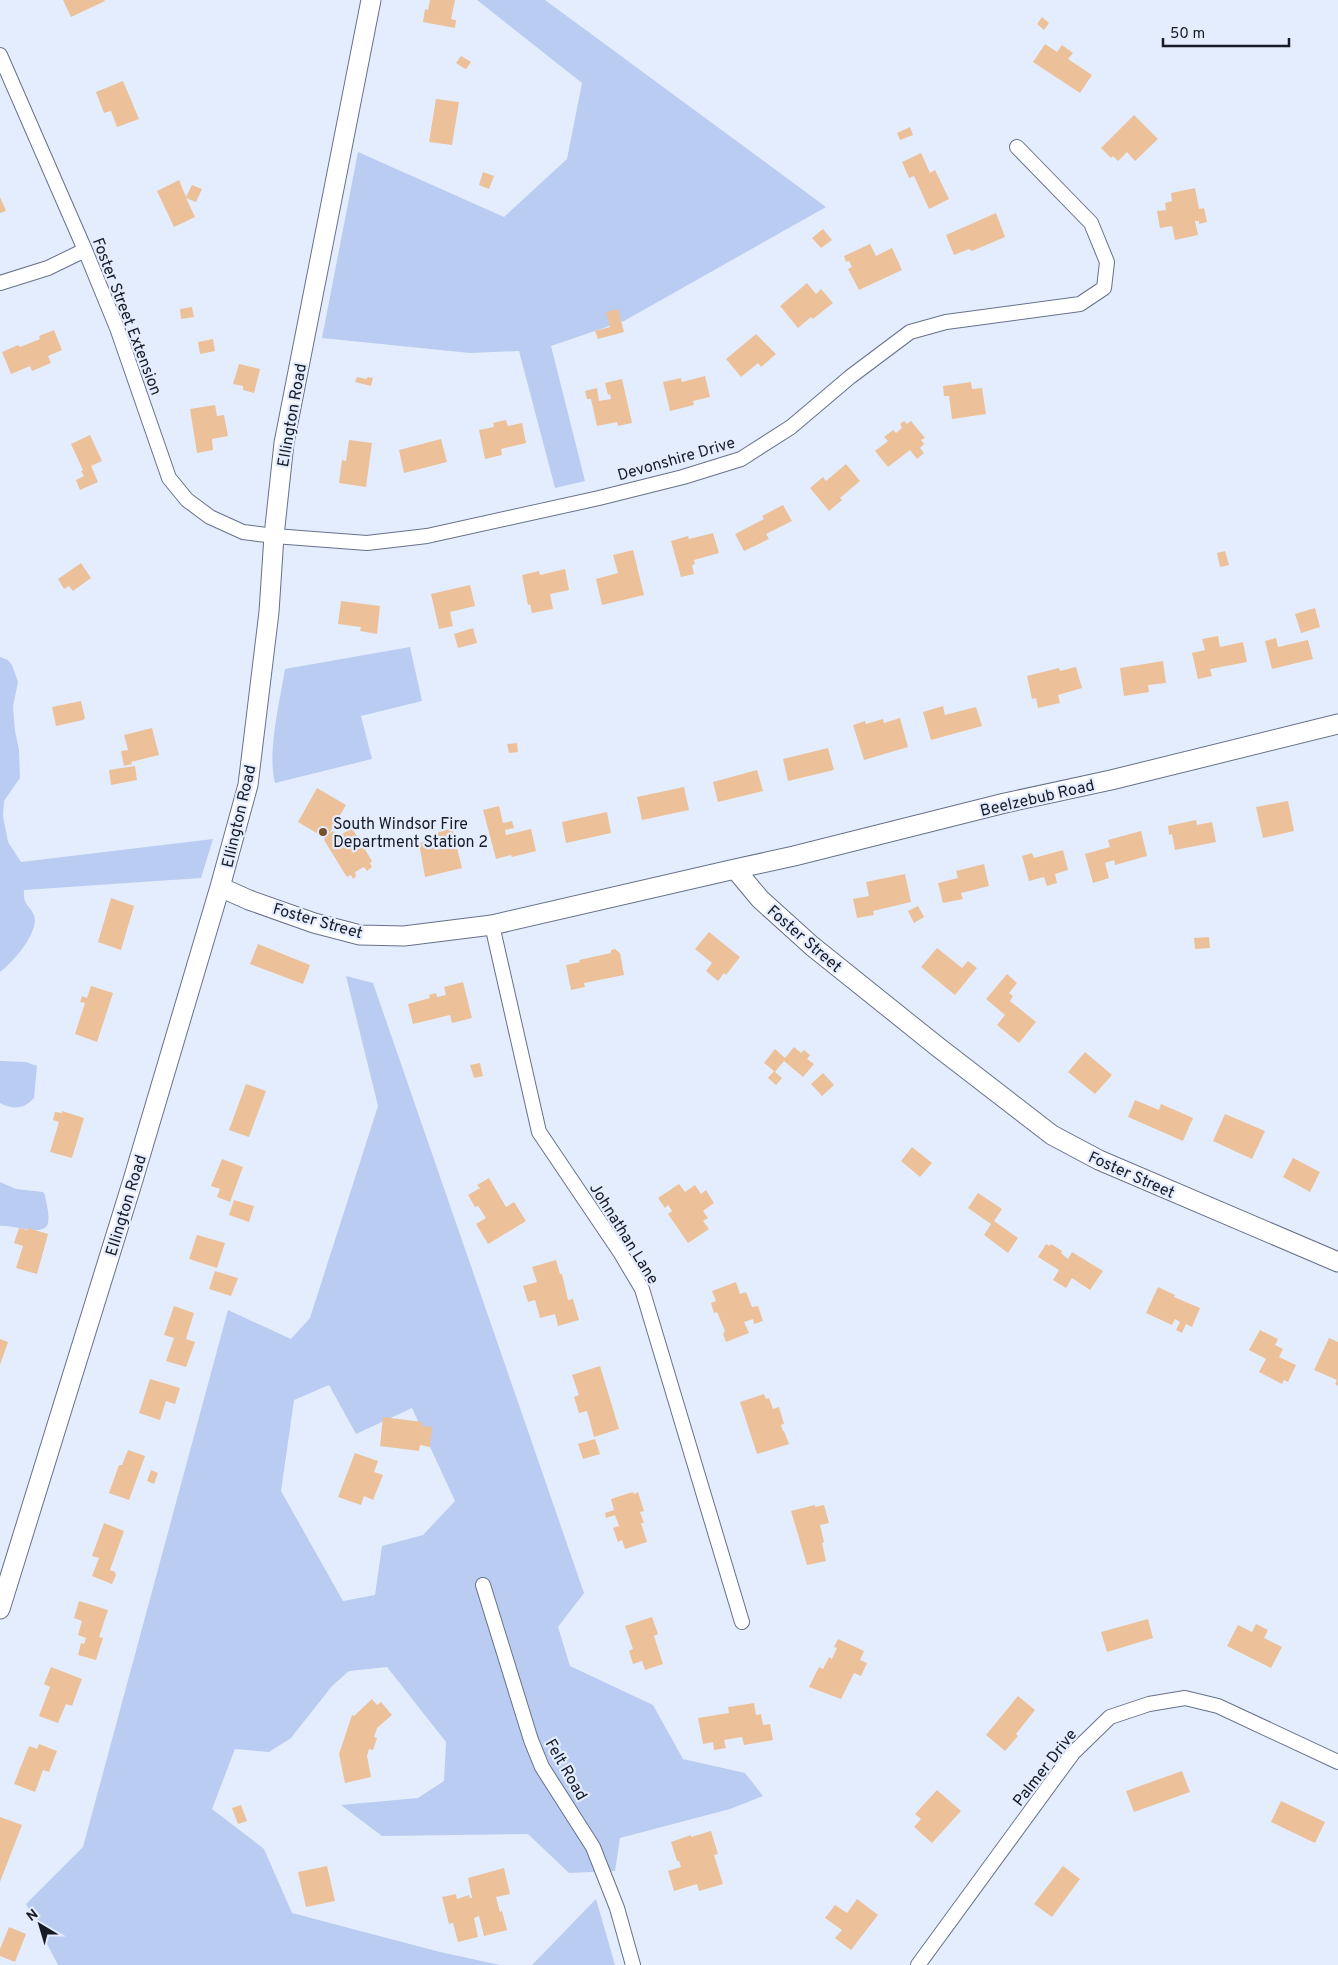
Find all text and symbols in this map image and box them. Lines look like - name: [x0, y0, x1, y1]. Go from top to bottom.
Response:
- scale bar: [1163, 15, 1289, 47]
- text: 50 m: [1170, 25, 1205, 44]
- street label: Foster Street Extension: [87, 235, 165, 398]
- street label: Ellington Road: [274, 362, 312, 469]
- street label: Devonshire Drive: [615, 434, 738, 486]
- street label: Ellington Road: [218, 763, 261, 870]
- street label: Beelzebub Road: [978, 776, 1097, 822]
- place label: South Windsor Fire Department Station 2: [333, 815, 488, 853]
- marker: South Windsor Fire Department Station 2: [317, 826, 329, 838]
- street label: Foster Street: [270, 900, 365, 944]
- street label: Foster Street: [762, 902, 845, 977]
- street label: Foster Street: [1085, 1148, 1178, 1204]
- street label: Ellington Road: [102, 1153, 152, 1259]
- street label: Johnathan Lane: [584, 1180, 662, 1288]
- street label: Palmer Drive: [1009, 1725, 1082, 1811]
- street label: Felt Road: [540, 1736, 591, 1804]
- north arrow: [15, 1900, 65, 1950]
- text: N: [24, 1906, 42, 1926]

